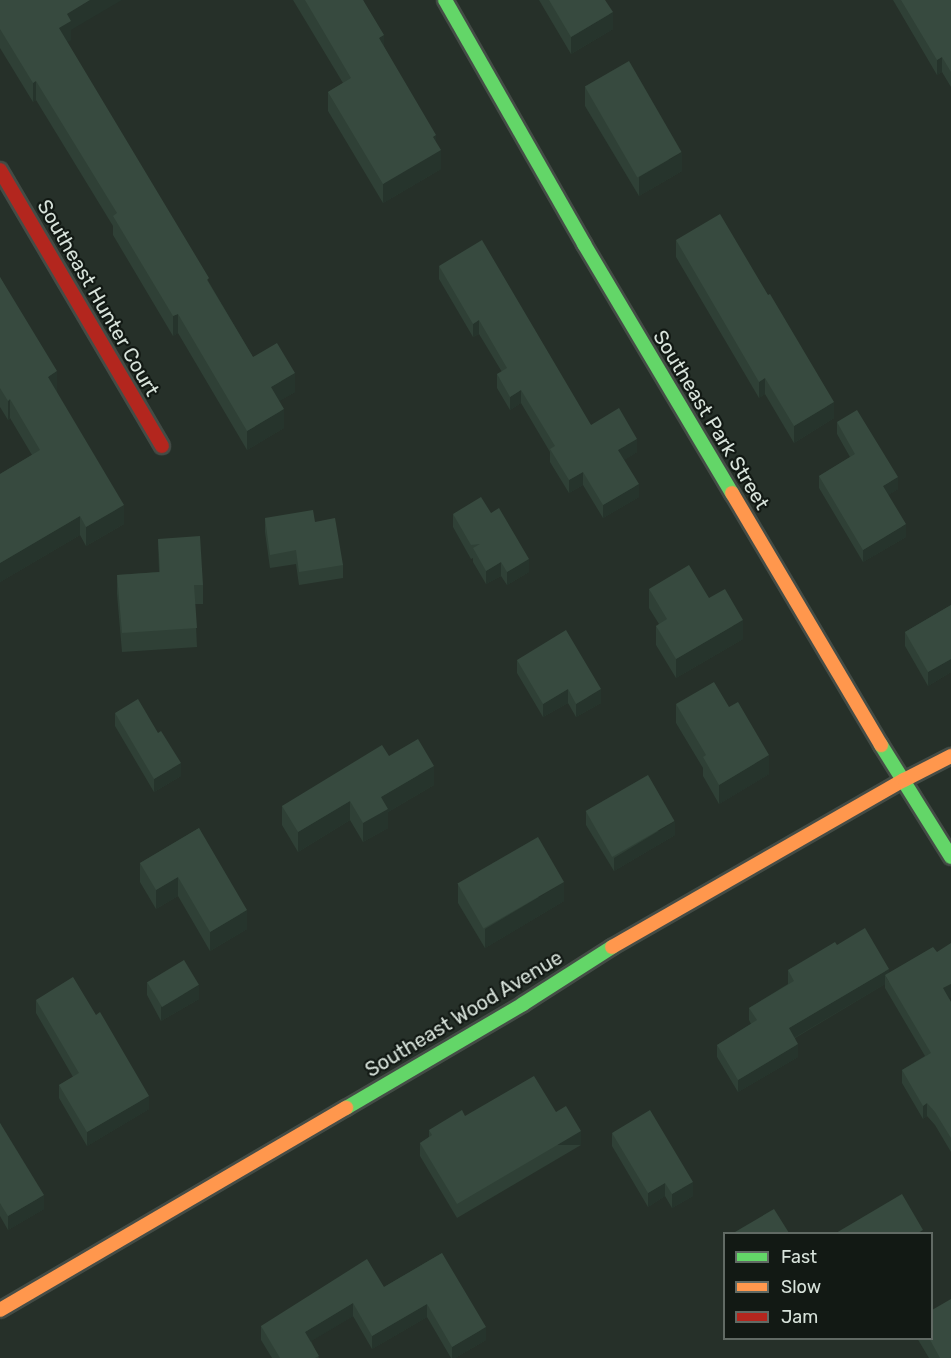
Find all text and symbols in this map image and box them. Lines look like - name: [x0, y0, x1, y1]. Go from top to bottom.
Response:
- street label: Southeast Hunter Court: [32, 195, 164, 401]
- street label: Southeast Park Street: [648, 326, 774, 514]
- street label: Southeast Wood Avenue: [361, 945, 567, 1083]
- legend: [723, 1232, 933, 1340]
- text: Fast: [781, 1246, 817, 1268]
- text: Slow: [781, 1276, 821, 1298]
- text: Jam: [781, 1306, 818, 1328]

